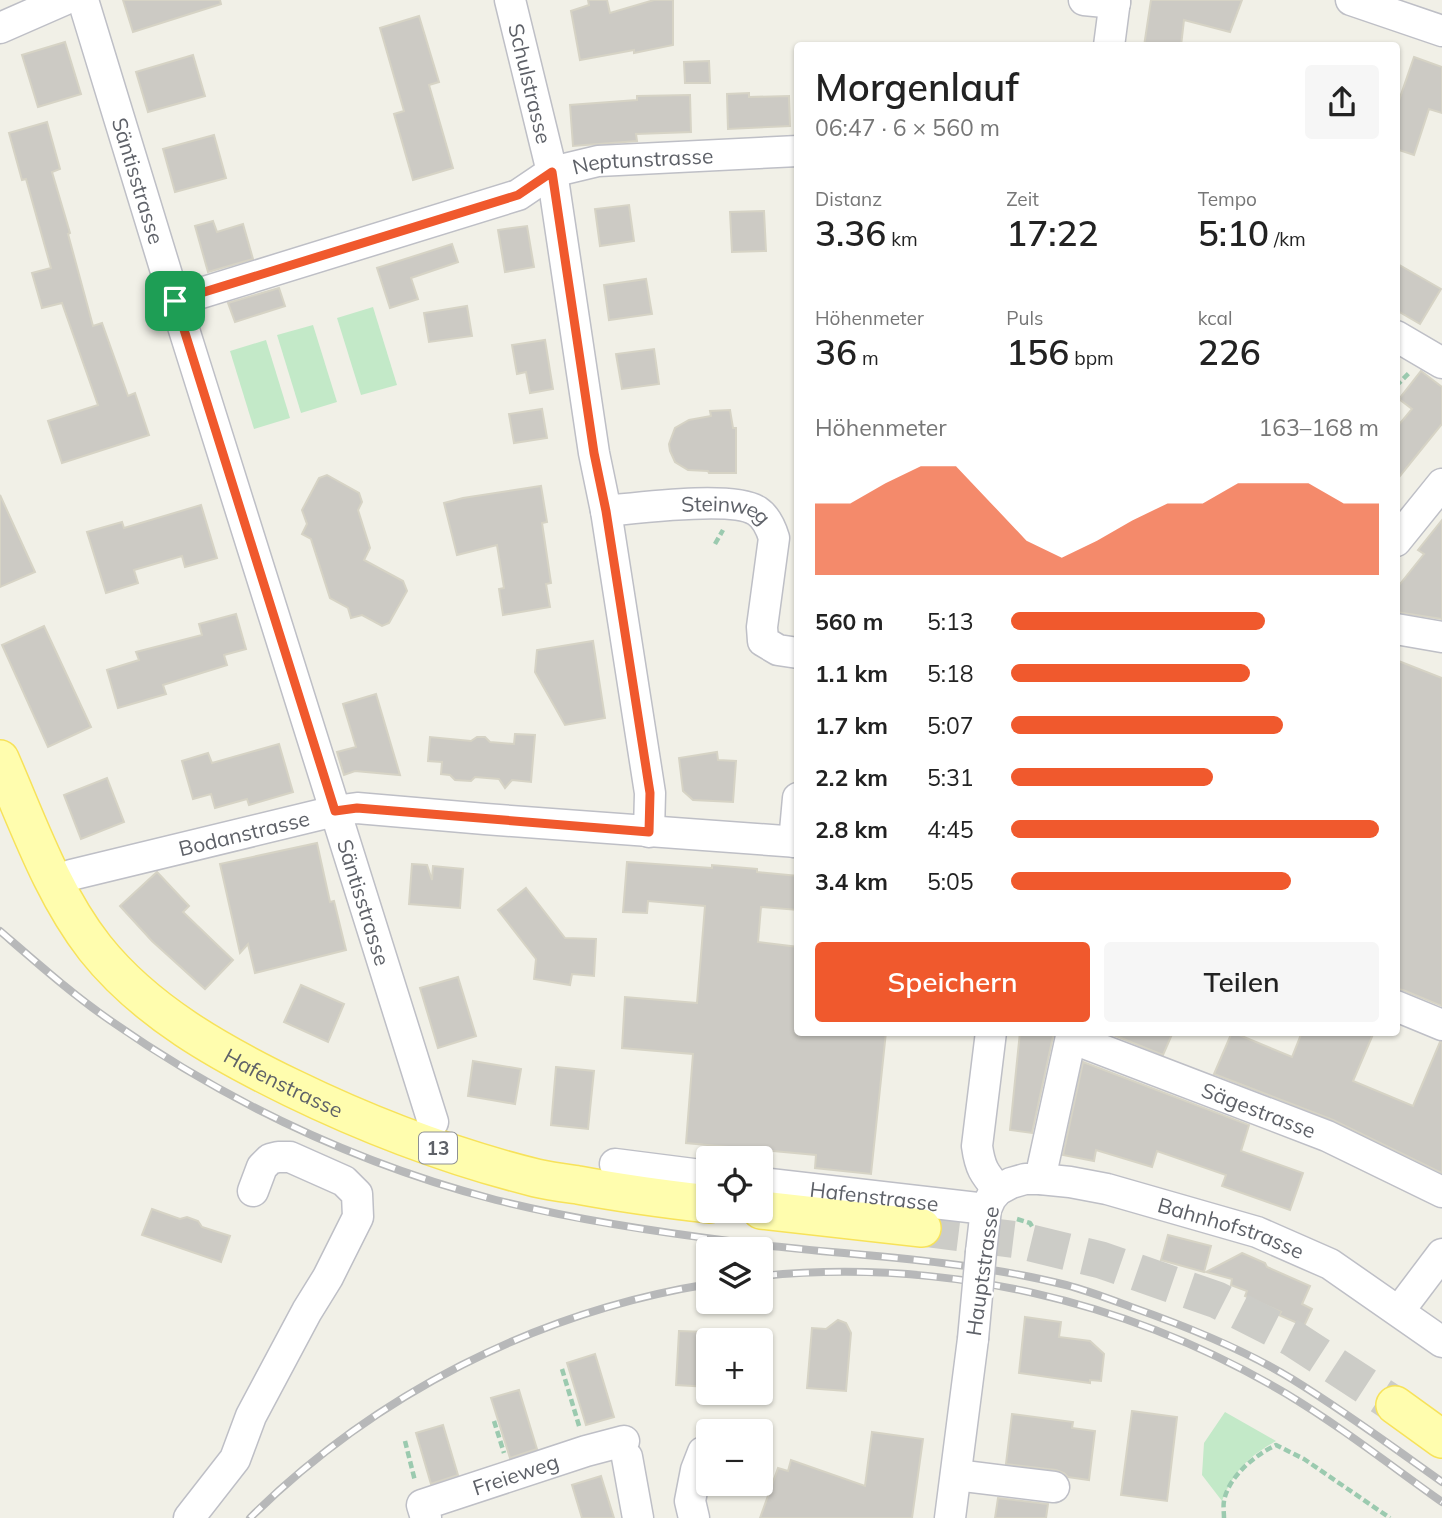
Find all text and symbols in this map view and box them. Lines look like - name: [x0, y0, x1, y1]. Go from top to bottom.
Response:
- street label: Schulstrasse: [503, 21, 558, 146]
- text: Morgenlauf: [815, 63, 1019, 111]
- button: share: [1305, 65, 1379, 139]
- text: 06:47 · 6 × 560 m: [815, 113, 1000, 142]
- street label: Säntisstrasse: [107, 114, 170, 247]
- street label: Neptunstrasse: [570, 142, 714, 180]
- text: Distanz: [815, 187, 882, 211]
- text: Zeit: [1006, 187, 1039, 211]
- text: Tempo: [1198, 187, 1257, 211]
- text: 3.36: [815, 211, 886, 255]
- text: 17:22: [1006, 211, 1099, 255]
- text: 5:10: [1198, 211, 1269, 255]
- text: km: [886, 227, 918, 251]
- text: /km: [1269, 227, 1306, 251]
- pin: [145, 271, 205, 331]
- icon: arrive: [156, 282, 194, 320]
- text: Höhenmeter: [815, 306, 924, 330]
- text: Puls: [1006, 306, 1044, 330]
- text: kcal: [1198, 306, 1232, 330]
- text: 36: [815, 330, 857, 374]
- text: 156: [1006, 330, 1069, 374]
- text: 226: [1198, 330, 1261, 374]
- text: m: [857, 346, 879, 370]
- text: bpm: [1069, 346, 1114, 370]
- text: Höhenmeter: [815, 413, 947, 442]
- text: 163–168 m: [1258, 413, 1379, 442]
- street label: Steinweg: [681, 490, 777, 530]
- text: 560 m: [815, 607, 883, 636]
- text: 5:13: [927, 607, 974, 636]
- text: 1.1 km: [815, 659, 888, 688]
- text: 5:18: [927, 659, 974, 688]
- text: 1.7 km: [815, 711, 888, 740]
- text: 5:07: [927, 711, 974, 740]
- text: 2.2 km: [815, 763, 888, 792]
- text: 5:31: [927, 763, 974, 792]
- street label: Bodanstrasse: [176, 805, 312, 861]
- text: 2.8 km: [815, 815, 888, 844]
- text: 4:45: [927, 815, 974, 844]
- street label: Säntisstrasse: [332, 836, 396, 969]
- text: 3.4 km: [815, 867, 888, 896]
- text: 5:05: [927, 867, 974, 896]
- button: Speichern: [815, 942, 1090, 1022]
- button: Teilen: [1104, 942, 1379, 1022]
- street label: Hafenstrasse: [220, 1042, 347, 1123]
- street label: Sägestrasse: [1198, 1076, 1319, 1143]
- road number: 13: [419, 1132, 457, 1164]
- map controls: [696, 1146, 773, 1496]
- button: locate: [696, 1146, 773, 1223]
- street label: Hafenstrasse: [809, 1176, 940, 1216]
- street label: Bahnhofstrasse: [1155, 1191, 1308, 1264]
- street label: Hauptstrasse: [960, 1204, 1004, 1338]
- button: layers: [696, 1237, 773, 1314]
- button: +: [696, 1328, 773, 1405]
- button: −: [696, 1419, 773, 1496]
- street label: Freieweg: [469, 1448, 562, 1500]

